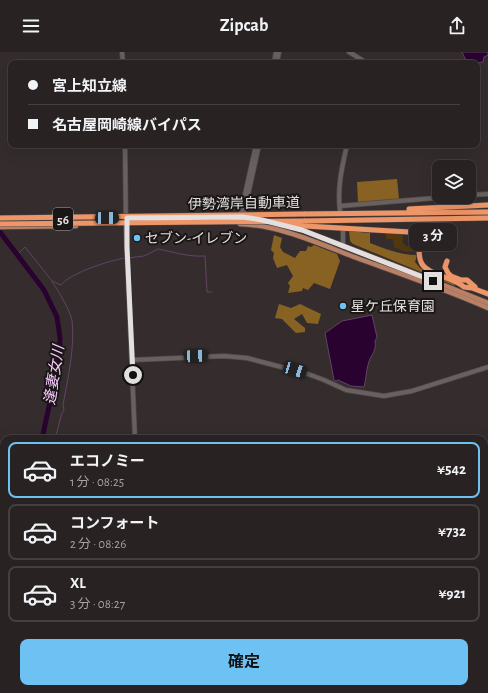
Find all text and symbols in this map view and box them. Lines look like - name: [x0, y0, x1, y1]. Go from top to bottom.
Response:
- icon: menu: [20, 15, 42, 37]
- icon: share: [446, 15, 468, 37]
- text: Zipcab: [220, 17, 268, 35]
- text: 宮上知立線: [52, 79, 127, 94]
- text: 名古屋岡崎線バイパス: [52, 118, 202, 133]
- map controls: [432, 160, 476, 204]
- button: layers: [432, 160, 476, 204]
- street label: 伊勢湾岸自動車道: [188, 195, 300, 212]
- road number: 56: [53, 208, 73, 230]
- car: [95, 212, 119, 224]
- callout: 3 分: [409, 223, 457, 251]
- place label: セブン-イレブン: [145, 230, 247, 246]
- text: 3 分: [423, 230, 443, 243]
- marker: セブン-イレブン: [132, 233, 142, 243]
- route end: [424, 272, 442, 290]
- place label: 星ケ丘保育園: [351, 299, 435, 314]
- marker: 星ケ丘保育園: [338, 301, 348, 311]
- water label: 逢妻女川: [41, 342, 67, 406]
- car: [184, 350, 208, 362]
- car: [282, 361, 308, 379]
- route start: [124, 366, 142, 384]
- icon: car: [22, 452, 58, 488]
- text: エコノミー: [70, 454, 145, 469]
- text: ¥542: [437, 462, 466, 477]
- text: 1 分 · 08:25: [70, 476, 124, 489]
- icon: car: [22, 514, 58, 550]
- text: コンフォート: [70, 516, 160, 531]
- text: ¥732: [438, 524, 466, 539]
- text: 2 分 · 08:26: [70, 538, 126, 551]
- icon: car: [22, 576, 58, 612]
- text: XL: [70, 576, 86, 591]
- text: ¥921: [438, 586, 466, 601]
- text: 3 分 · 08:27: [70, 598, 125, 611]
- button: 確定: [20, 639, 468, 685]

